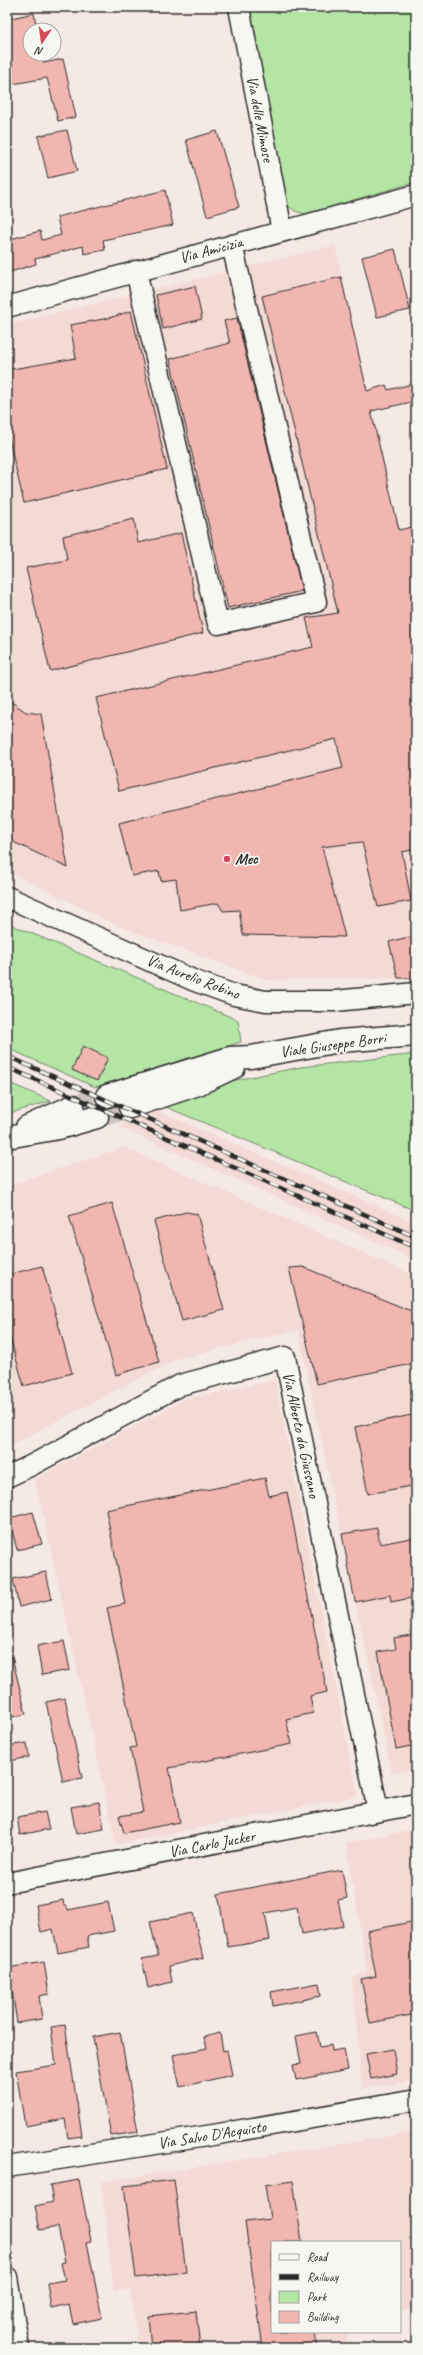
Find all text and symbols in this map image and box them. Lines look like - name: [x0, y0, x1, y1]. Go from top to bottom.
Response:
- north arrow: [22, 22, 62, 62]
- text: N: [33, 44, 45, 59]
- street label: Via delle Mimose: [242, 74, 278, 165]
- street label: Via Amicizia: [177, 232, 246, 268]
- place label: Mec: [235, 849, 259, 869]
- marker: Mec: [222, 854, 232, 864]
- street label: Via Aurelio Robino: [144, 950, 244, 1004]
- street label: Viale Giuseppe Borri: [279, 1027, 389, 1062]
- street label: Via Alberto da Giussano: [278, 1370, 324, 1501]
- street label: Via Carlo Jucker: [167, 1826, 258, 1862]
- street label: Via Salvo D'Acquisto: [157, 2116, 269, 2153]
- legend: [271, 2241, 401, 2333]
- text: Road: [307, 2249, 329, 2265]
- text: Railway: [307, 2269, 339, 2285]
- text: Park: [307, 2289, 328, 2305]
- text: Building: [307, 2309, 339, 2325]

